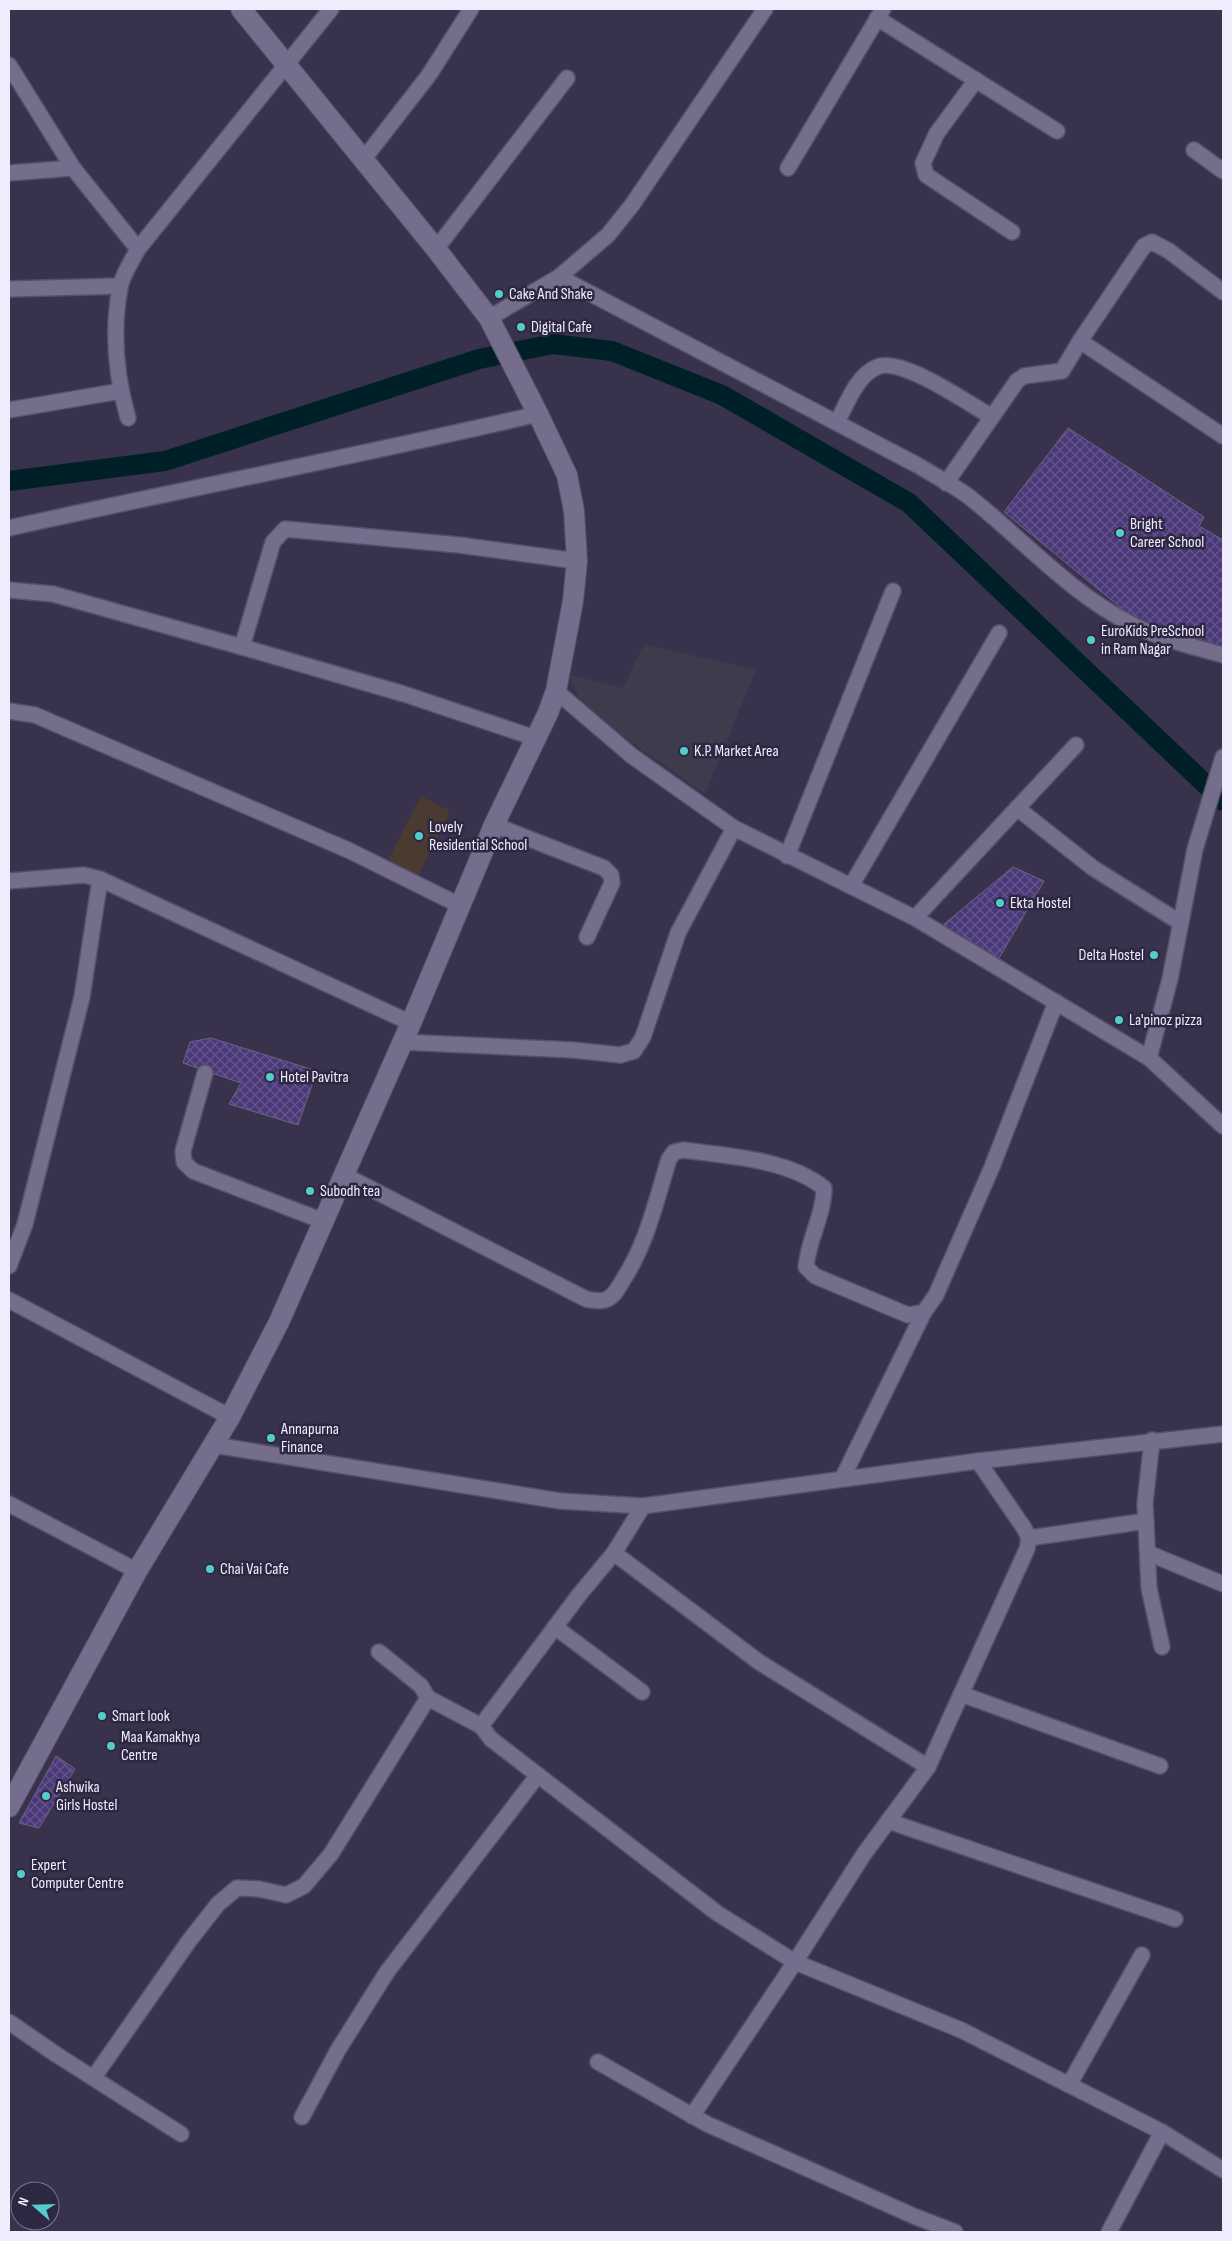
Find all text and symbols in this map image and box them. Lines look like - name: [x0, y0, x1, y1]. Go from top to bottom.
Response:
- place label: Cake And Shake: [509, 285, 593, 304]
- marker: Cake And Shake: [493, 288, 505, 300]
- place label: Digital Cafe: [531, 318, 592, 337]
- marker: Digital Cafe: [515, 321, 527, 333]
- place label: Bright Career School: [1130, 515, 1204, 552]
- marker: Bright Career School: [1114, 527, 1126, 539]
- place label: EuroKids PreSchool in Ram Nagar: [1101, 622, 1204, 659]
- marker: EuroKids PreSchool in Ram Nagar: [1085, 634, 1097, 646]
- place label: K.P. Market Area: [694, 742, 779, 761]
- marker: K.P. Market Area: [678, 745, 690, 757]
- place label: Lovely Residential School: [429, 818, 527, 855]
- marker: Lovely Residential School: [413, 830, 425, 842]
- place label: Ekta Hostel: [1010, 894, 1071, 913]
- marker: Ekta Hostel: [994, 897, 1006, 909]
- place label: Delta Hostel: [1079, 946, 1144, 965]
- marker: Delta Hostel: [1148, 949, 1160, 961]
- place label: La'pinoz pizza: [1129, 1011, 1202, 1030]
- marker: La'pinoz pizza: [1113, 1014, 1125, 1026]
- place label: Hotel Pavitra: [280, 1068, 349, 1087]
- marker: Hotel Pavitra: [264, 1071, 276, 1083]
- place label: Subodh tea: [320, 1182, 380, 1201]
- marker: Subodh tea: [304, 1185, 316, 1197]
- place label: Annapurna Finance: [280, 1420, 339, 1457]
- marker: Annapurna Finance: [265, 1432, 277, 1444]
- place label: Chai Vai Cafe: [220, 1560, 289, 1579]
- marker: Chai Vai Cafe: [204, 1563, 216, 1575]
- place label: Smart look: [112, 1707, 170, 1726]
- marker: Smart look: [96, 1710, 108, 1722]
- place label: Maa Kamakhya Centre: [121, 1728, 200, 1765]
- marker: Maa Kamakhya Centre: [105, 1740, 117, 1752]
- place label: Ashwika Girls Hostel: [55, 1778, 118, 1815]
- marker: Ashwika Girls Hostel: [40, 1790, 52, 1802]
- place label: Expert Computer Centre: [31, 1856, 124, 1893]
- marker: Expert Computer Centre: [15, 1868, 27, 1880]
- north arrow: [10, 2181, 60, 2231]
- text: N: [14, 2195, 33, 2208]

